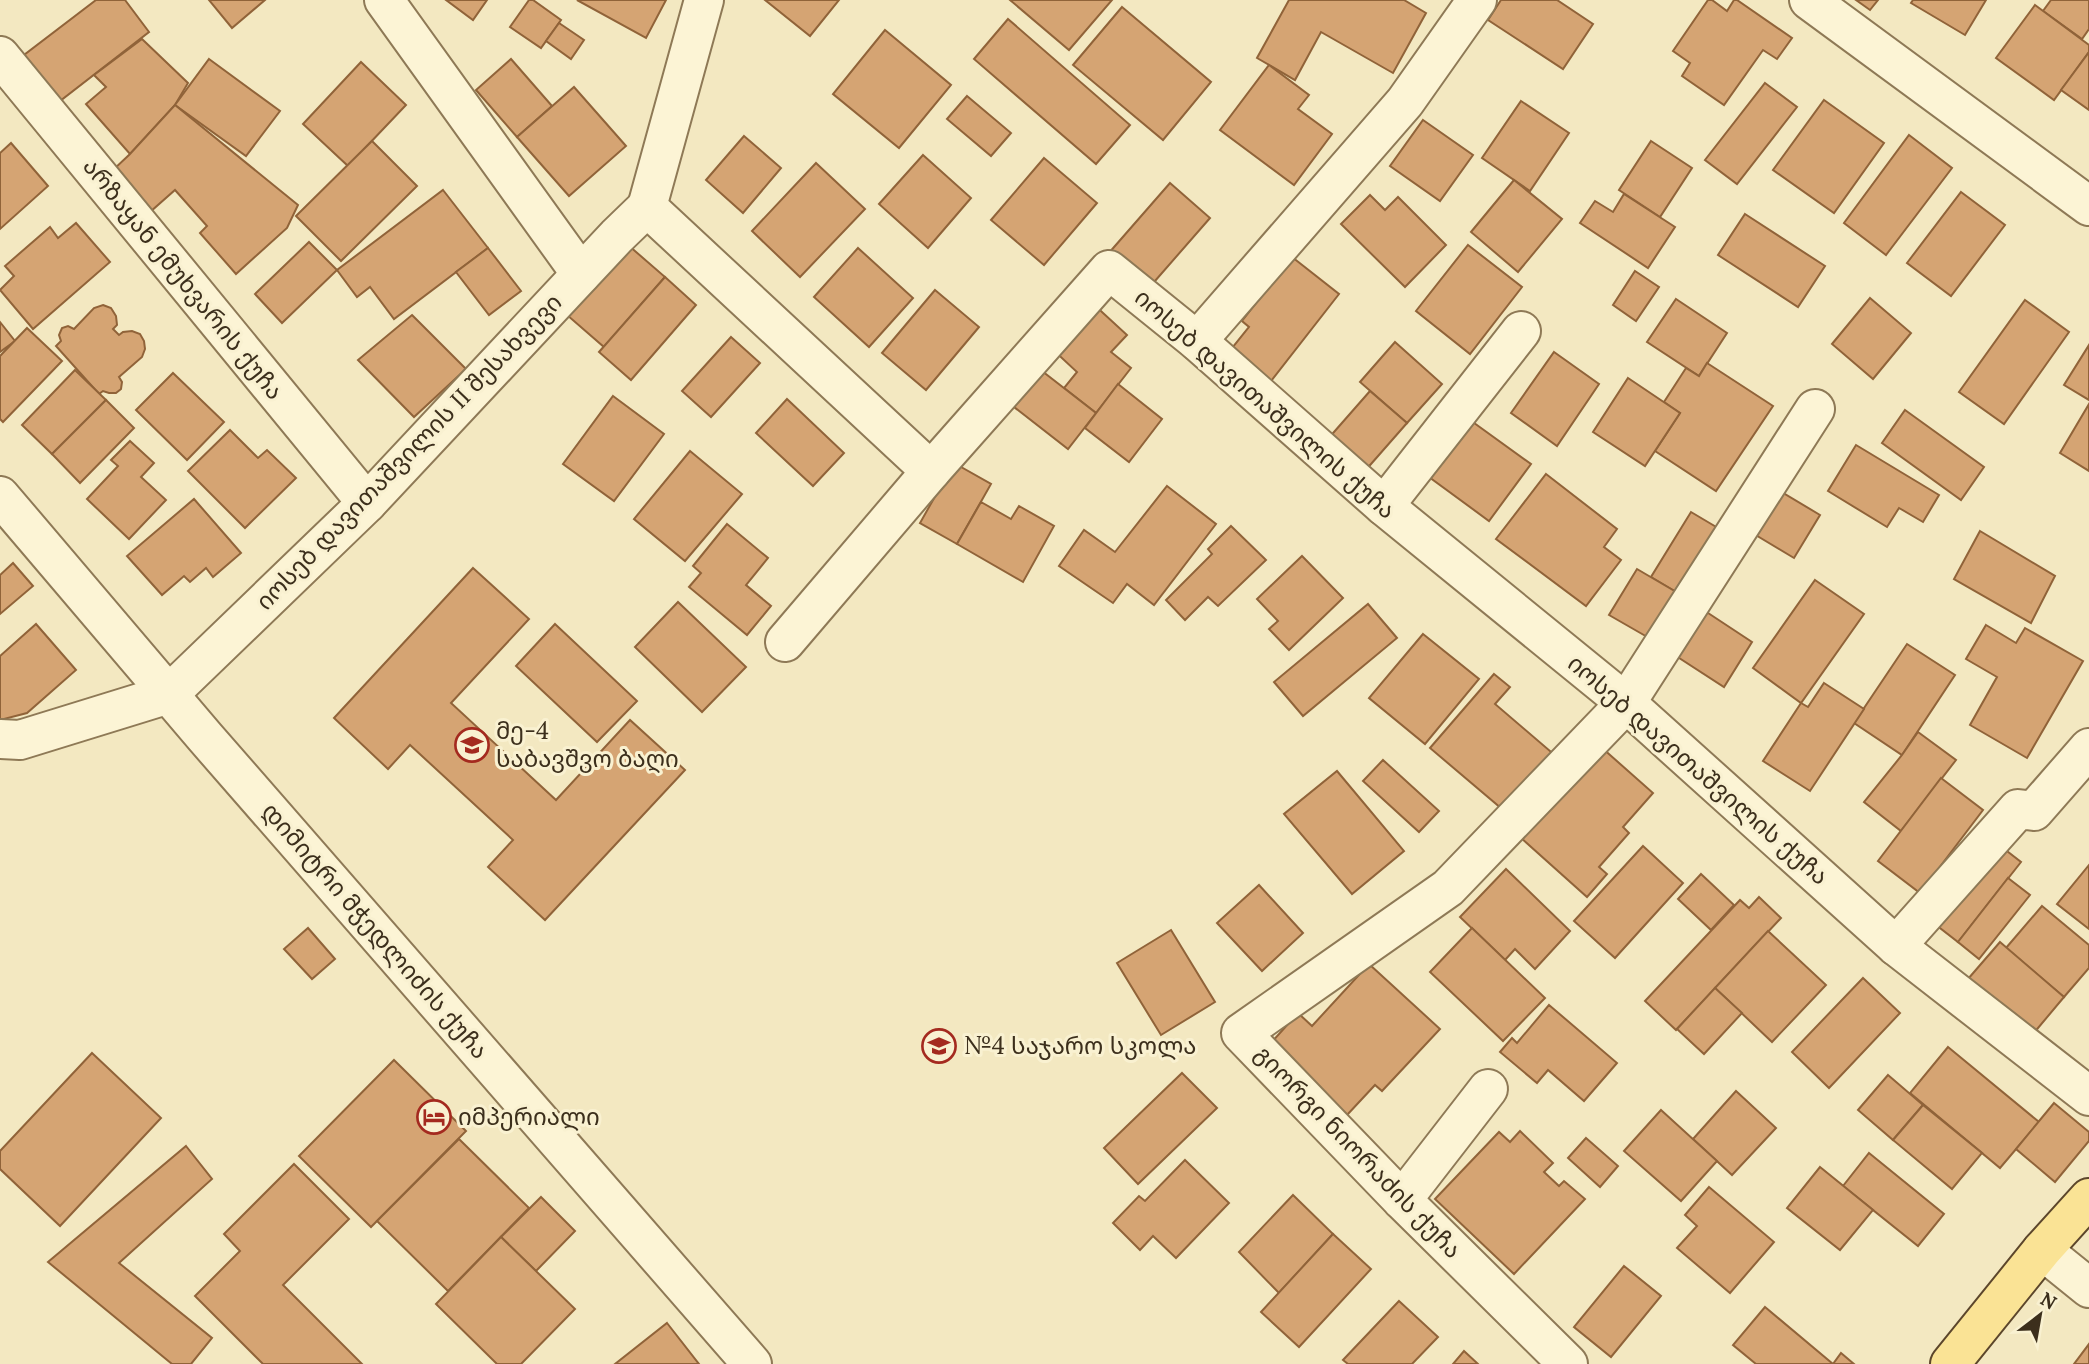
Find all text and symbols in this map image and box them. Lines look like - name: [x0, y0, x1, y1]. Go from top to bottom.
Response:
- street label: არზაყან ემუხვარის ქუჩა: [76, 151, 291, 406]
- street label: იოსებ დავითაშვილის ქუჩა: [1128, 282, 1402, 526]
- street label: იოსებ დავითაშვილის II შესახვევი: [249, 287, 568, 616]
- street label: იოსებ დავითაშვილის ქუჩა: [1561, 648, 1835, 892]
- place label: მე-4 საბავშვო ბაღი: [496, 715, 679, 774]
- school or university icon: მე-4 საბავშვო ბაღი: [453, 726, 491, 764]
- street label: დიმიტრი მჭედლიძის ქუჩა: [255, 796, 495, 1065]
- school or university icon: №4 საჯარო სკოლა: [920, 1027, 958, 1065]
- place label: №4 საჯარო სკოლა: [964, 1030, 1196, 1061]
- street label: გიორგი ნიორაძის ქუჩა: [1248, 1038, 1469, 1265]
- hotel icon: იმპერიალი: [415, 1098, 453, 1136]
- place label: იმპერიალი: [458, 1101, 600, 1132]
- north arrow: [2005, 1280, 2075, 1350]
- text: N: [2036, 1286, 2061, 1315]

